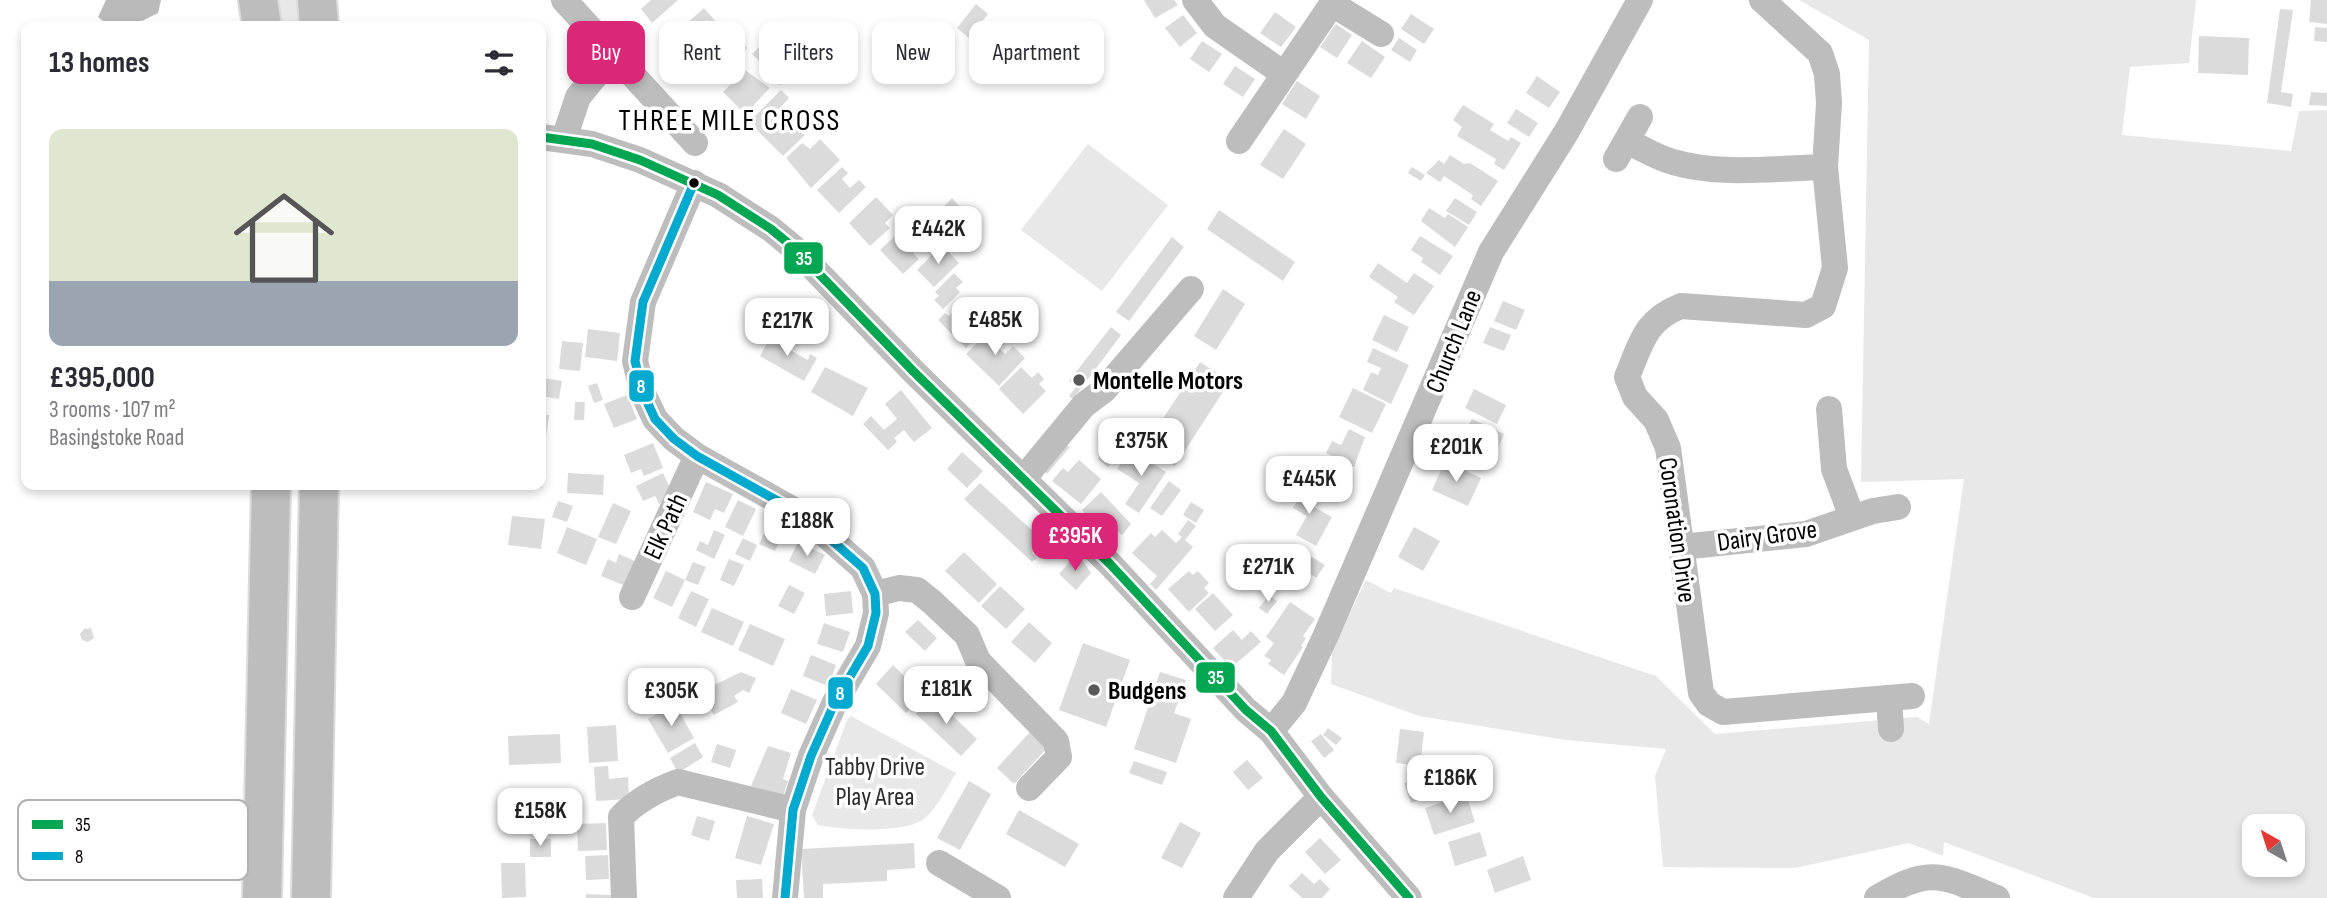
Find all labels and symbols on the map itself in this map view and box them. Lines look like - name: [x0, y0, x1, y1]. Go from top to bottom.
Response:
- district label: THREE MILE CROSS: [619, 103, 841, 139]
- unlabelled marker: [687, 176, 701, 190]
- pin: £442K: [889, 206, 987, 266]
- line badge: 35: [783, 241, 824, 275]
- text: 35: [796, 248, 812, 271]
- street label: Church Lane: [1420, 285, 1489, 398]
- pin: £217K: [738, 298, 836, 358]
- pin: £485K: [946, 298, 1044, 357]
- place label: Montelle Motors: [1093, 366, 1243, 397]
- line badge: 8: [628, 369, 655, 403]
- marker: Montelle Motors: [1071, 372, 1087, 388]
- text: 8: [637, 376, 646, 399]
- pin: £375K: [1092, 419, 1190, 478]
- pin: £201K: [1407, 424, 1505, 484]
- pin: £445K: [1260, 456, 1358, 516]
- street label: Coronation Drive: [1651, 456, 1702, 605]
- street label: Elk Path: [638, 489, 695, 565]
- pin: £188K: [758, 498, 856, 558]
- pin: £395K: [1026, 514, 1124, 573]
- street label: Dairy Grove: [1715, 514, 1819, 559]
- pin: £271K: [1219, 544, 1317, 604]
- line badge: 35: [1195, 661, 1236, 694]
- pin: £181K: [897, 666, 995, 726]
- text: 35: [1208, 667, 1224, 690]
- pin: £305K: [622, 668, 720, 728]
- line badge: 8: [827, 676, 854, 710]
- place label: Budgens: [1108, 676, 1187, 707]
- marker: Budgens: [1086, 682, 1102, 698]
- text: 8: [836, 683, 845, 706]
- park label: Tabby Drive Play Area: [825, 752, 925, 813]
- pin: £186K: [1401, 756, 1499, 815]
- pin: £158K: [491, 788, 589, 848]
- legend: [18, 800, 248, 880]
- text: 35: [75, 814, 91, 837]
- north arrow: [2242, 814, 2305, 877]
- text: 8: [75, 846, 83, 869]

